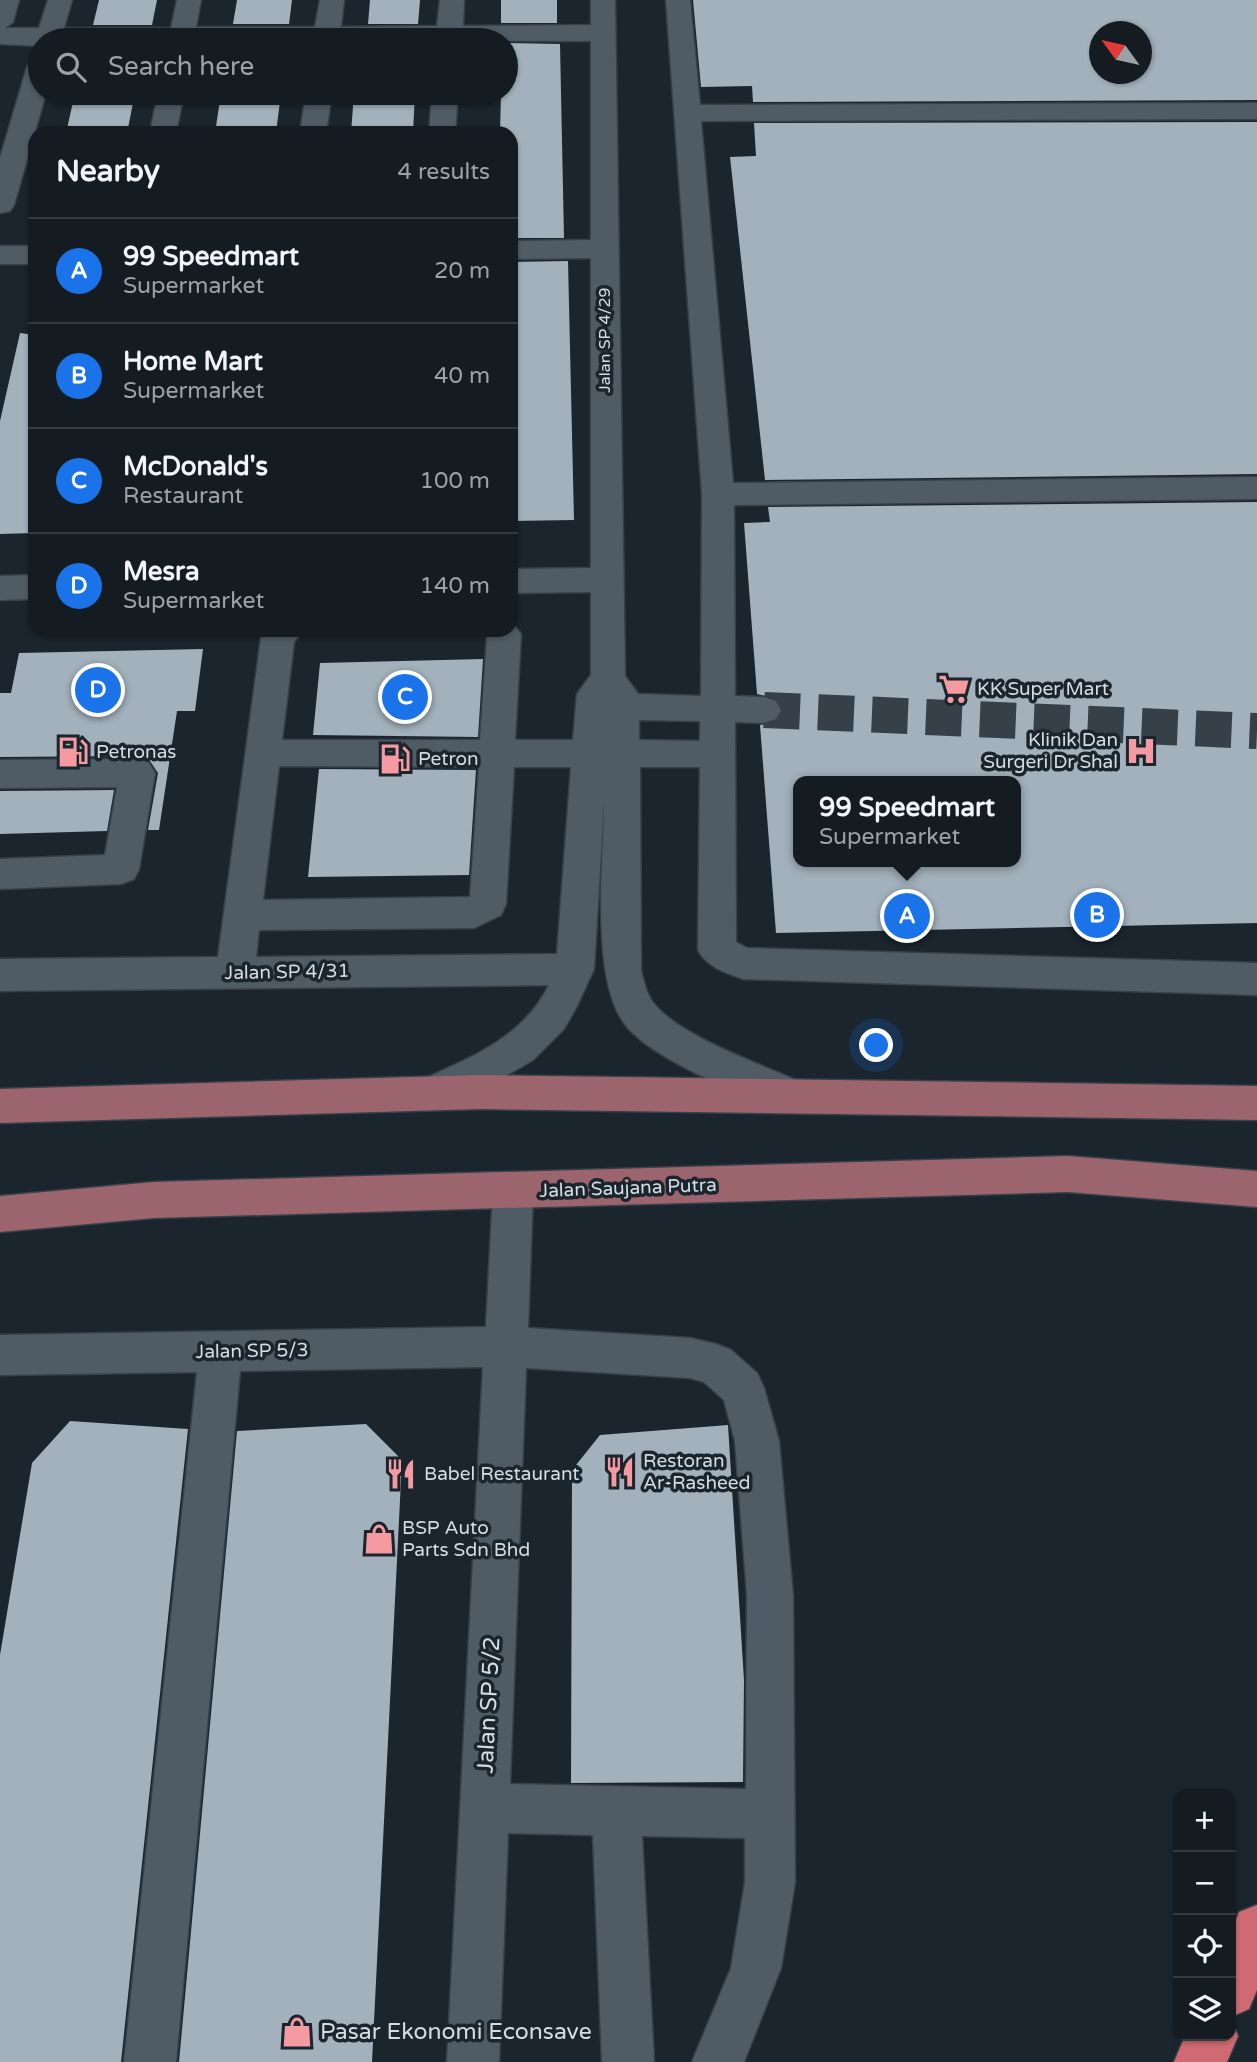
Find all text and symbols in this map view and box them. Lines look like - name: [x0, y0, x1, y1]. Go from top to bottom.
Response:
- north arrow: [1089, 21, 1152, 84]
- search box: [28, 28, 518, 105]
- icon: search: [52, 48, 90, 86]
- text: Search here: [108, 51, 254, 82]
- text: Nearby: [56, 153, 160, 190]
- text: 4 results: [397, 158, 490, 186]
- text: 99 Speedmart: [123, 241, 299, 272]
- text: A: [70, 257, 88, 285]
- text: 20 m: [434, 257, 490, 285]
- text: Supermarket: [123, 272, 264, 300]
- street label: Jalan SP 4/29: [595, 287, 615, 393]
- text: Home Mart: [123, 346, 263, 377]
- text: B: [71, 362, 87, 390]
- text: 40 m: [434, 362, 490, 390]
- text: Supermarket: [123, 377, 264, 405]
- text: McDonald's: [123, 451, 268, 482]
- text: C: [71, 467, 87, 495]
- text: 100 m: [420, 467, 490, 495]
- text: Restaurant: [123, 482, 243, 510]
- text: Mesra: [123, 556, 200, 587]
- text: D: [70, 572, 88, 600]
- text: 140 m: [420, 572, 490, 600]
- text: Supermarket: [123, 587, 264, 615]
- pin: D: [75, 664, 121, 716]
- pin: C: [382, 671, 428, 723]
- supermarket icon: KK Super Mart: [937, 672, 971, 706]
- place label: KK Super Mart: [977, 678, 1109, 700]
- place label: Klinik Dan Surgeri Dr Shal: [983, 729, 1118, 773]
- hospital icon: Klinik Dan Surgeri Dr Shal: [1124, 734, 1158, 768]
- fuel station icon: Petronas: [56, 735, 90, 769]
- place label: Petronas: [96, 741, 176, 763]
- fuel station icon: Petron: [378, 742, 412, 776]
- place label: Petron: [418, 748, 479, 770]
- popup: [793, 776, 1021, 867]
- text: 99 Speedmart: [819, 792, 995, 823]
- text: Supermarket: [819, 823, 960, 851]
- pin: B: [1074, 889, 1120, 941]
- pin: A: [884, 890, 930, 942]
- street label: Jalan SP 4/31: [224, 960, 350, 984]
- your location: [859, 1028, 893, 1062]
- street label: Jalan Saujana Putra: [539, 1174, 717, 1202]
- street label: Jalan SP 5/3: [195, 1339, 309, 1363]
- place label: Restoran Ar-Rasheed: [643, 1450, 750, 1494]
- restaurant icon: Restoran Ar-Rasheed: [603, 1455, 637, 1489]
- restaurant icon: Babel Restaurant: [384, 1457, 418, 1491]
- place label: Babel Restaurant: [424, 1463, 580, 1485]
- place label: BSP Auto Parts Sdn Bhd: [402, 1517, 530, 1561]
- shop icon: BSP Auto Parts Sdn Bhd: [362, 1522, 396, 1556]
- street label: Jalan SP 5/2: [471, 1636, 507, 1774]
- map controls: [1173, 1789, 1236, 2041]
- button: +: [1173, 1789, 1236, 1852]
- button: −: [1173, 1852, 1236, 1915]
- button: locate: [1173, 1915, 1236, 1978]
- button: layers: [1173, 1978, 1236, 2041]
- shop icon: Pasar Ekonomi Econsave: [280, 2015, 314, 2049]
- place label: Pasar Ekonomi Econsave: [320, 2018, 592, 2046]

